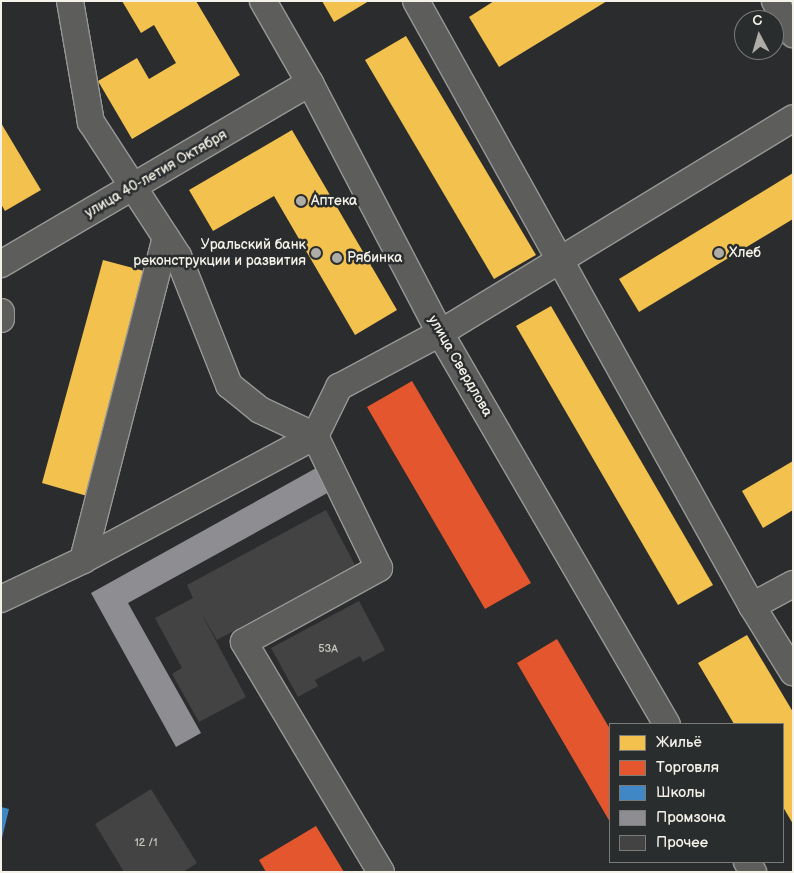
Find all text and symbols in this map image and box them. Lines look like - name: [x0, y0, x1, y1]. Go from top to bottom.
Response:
- north arrow: [734, 10, 784, 60]
- text: С: [752, 12, 763, 30]
- street label: улица 40-летия Октября: [82, 126, 230, 222]
- place label: Аптека: [311, 193, 357, 209]
- marker: Аптека: [295, 195, 307, 207]
- place label: Уральский банк реконструкции и развития: [133, 237, 306, 270]
- place label: Хлеб: [729, 245, 761, 261]
- marker: Уральский банк реконструкции и развития: [310, 247, 322, 259]
- marker: Хлеб: [713, 247, 725, 259]
- place label: Рябинка: [347, 250, 403, 266]
- marker: Рябинка: [331, 252, 343, 264]
- street label: улица Свердлова: [424, 312, 496, 420]
- house number: 53А: [318, 642, 338, 656]
- legend: [609, 723, 784, 863]
- text: Жильё: [656, 733, 702, 752]
- text: Торговля: [656, 758, 719, 777]
- text: Школы: [656, 783, 705, 802]
- text: Промзона: [656, 808, 726, 827]
- text: Прочее: [656, 833, 708, 852]
- house number: 12 /1: [135, 836, 157, 850]

